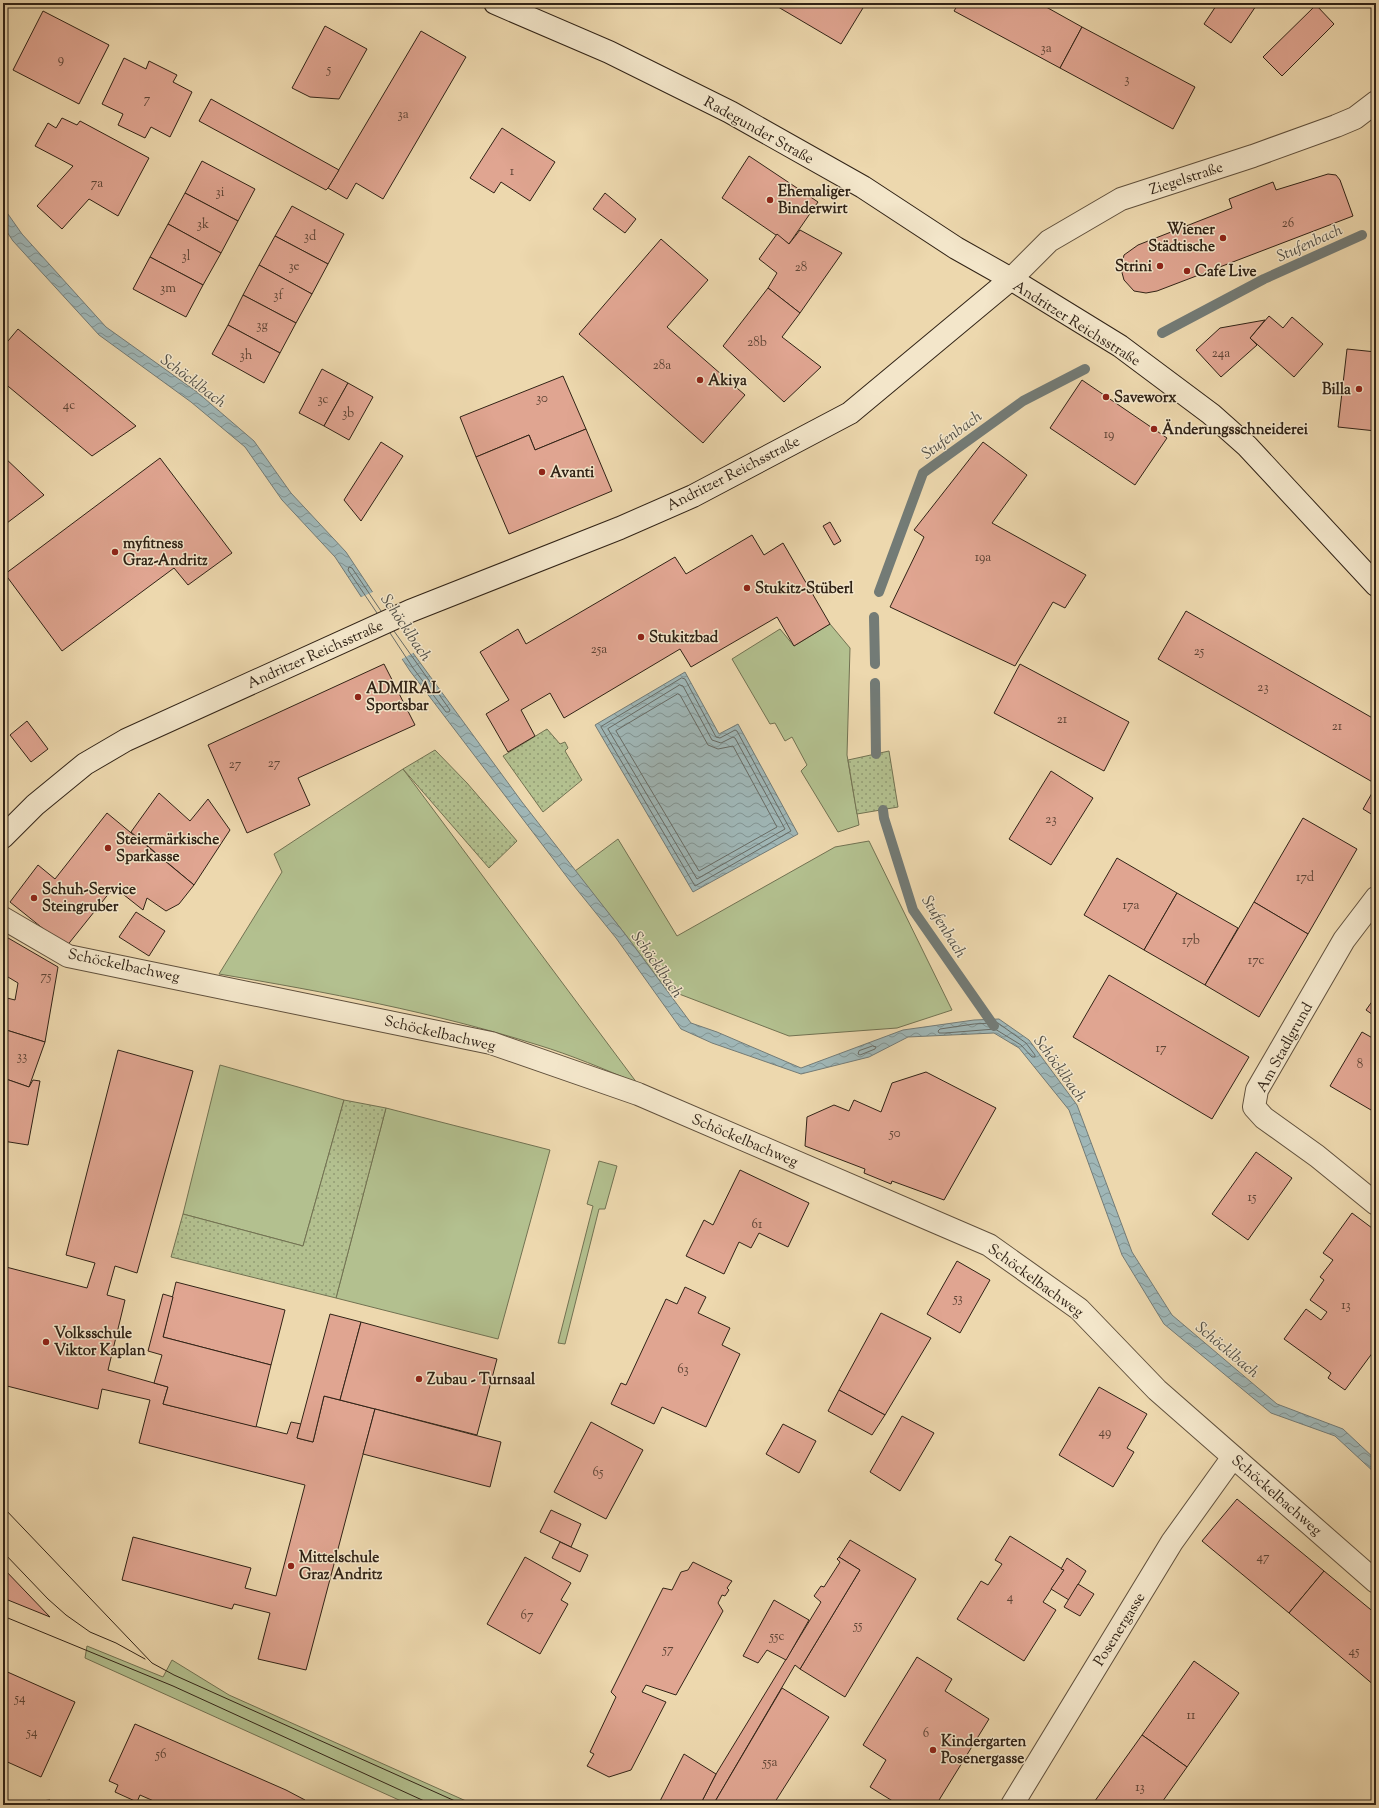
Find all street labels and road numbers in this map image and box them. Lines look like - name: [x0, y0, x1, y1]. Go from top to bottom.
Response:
- street label: Radegunder Straße: [699, 92, 817, 170]
- street label: Ziegelstraße: [1147, 158, 1226, 201]
- street label: Andritzer Reichsstraße: [1008, 276, 1144, 372]
- street label: Andritzer Reichsstraße: [663, 432, 804, 517]
- street label: Andritzer Reichsstraße: [244, 616, 387, 695]
- street label: Schöckelbachweg: [66, 944, 181, 989]
- street label: Am Stadlgrund: [1252, 999, 1319, 1096]
- street label: Schöckelbachweg: [382, 1011, 497, 1057]
- street label: Schöckelbachweg: [688, 1110, 801, 1173]
- street label: Schöckelbachweg: [983, 1239, 1087, 1323]
- street label: Schöckelbachweg: [1226, 1451, 1326, 1541]
- street label: Posenergasse: [1089, 1589, 1151, 1671]

